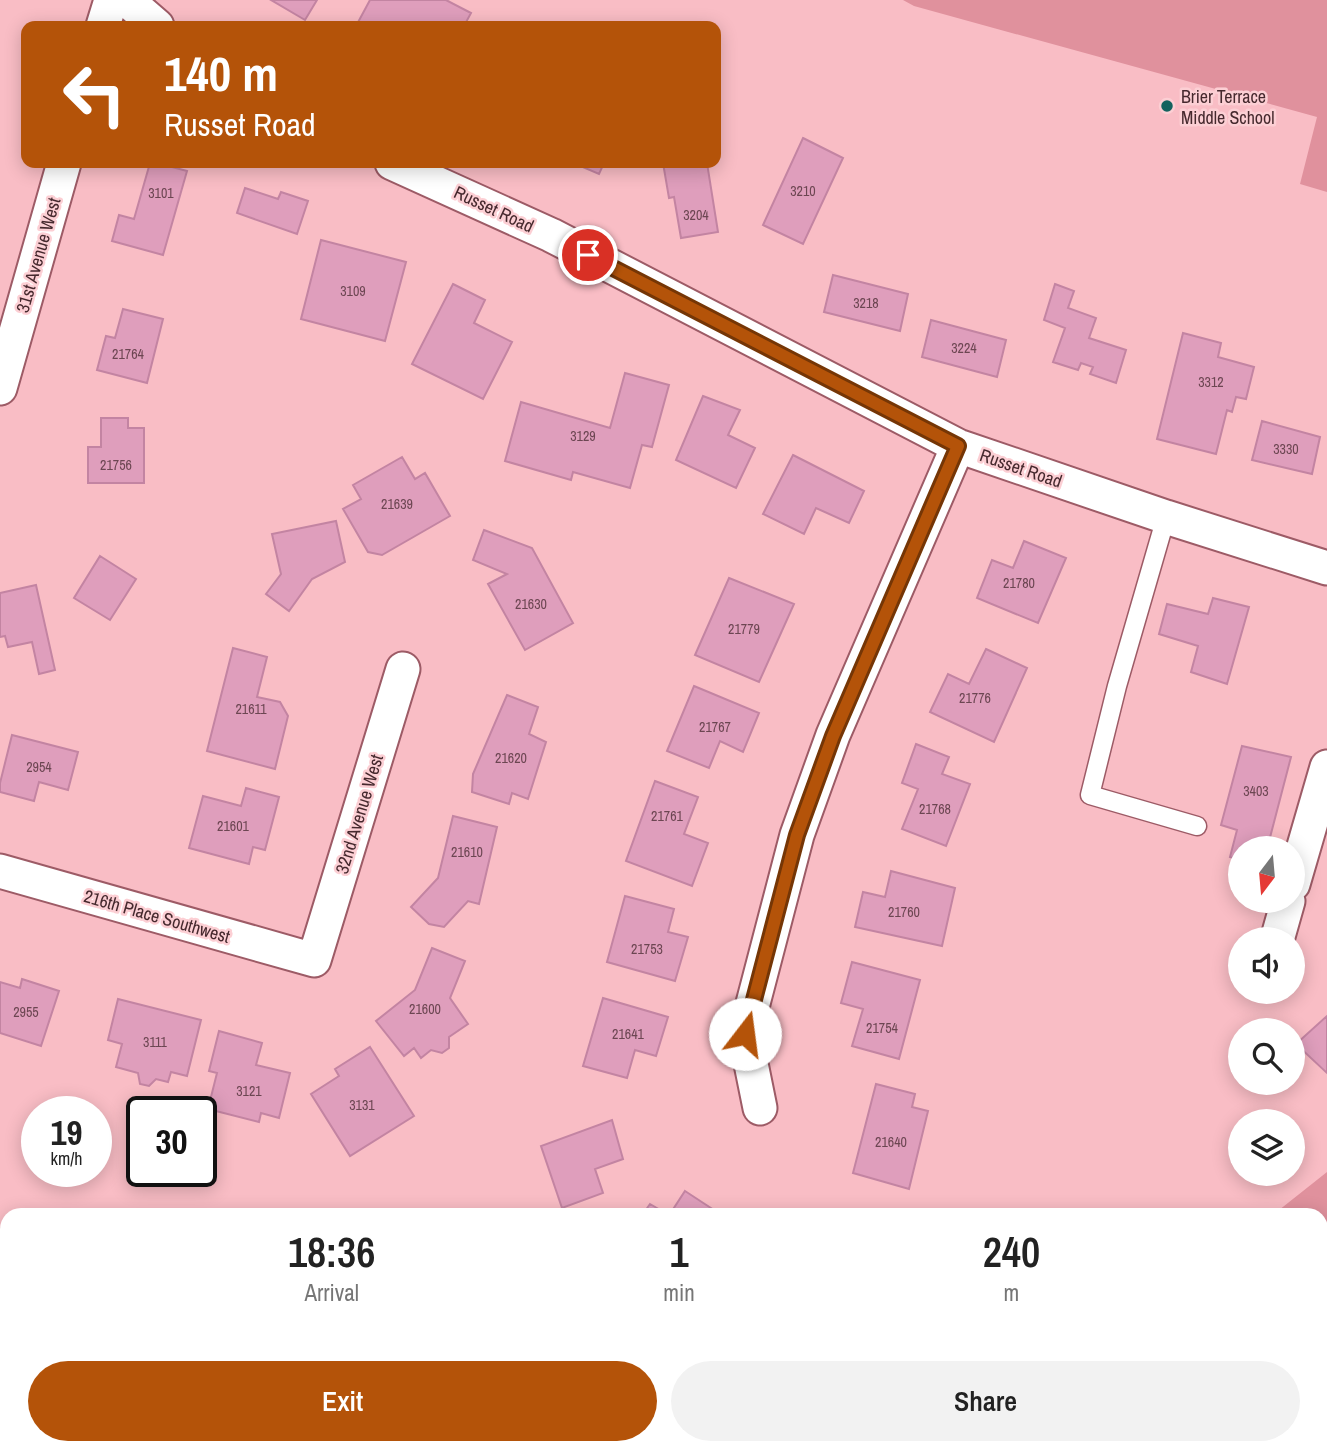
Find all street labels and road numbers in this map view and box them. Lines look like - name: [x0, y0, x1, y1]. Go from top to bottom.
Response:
- street label: Russet Road: [450, 180, 538, 238]
- street label: 31st Avenue West: [10, 195, 66, 315]
- street label: Russet Road: [977, 442, 1065, 494]
- street label: 32nd Avenue West: [329, 751, 389, 877]
- street label: 216th Place Southwest: [81, 883, 233, 949]

